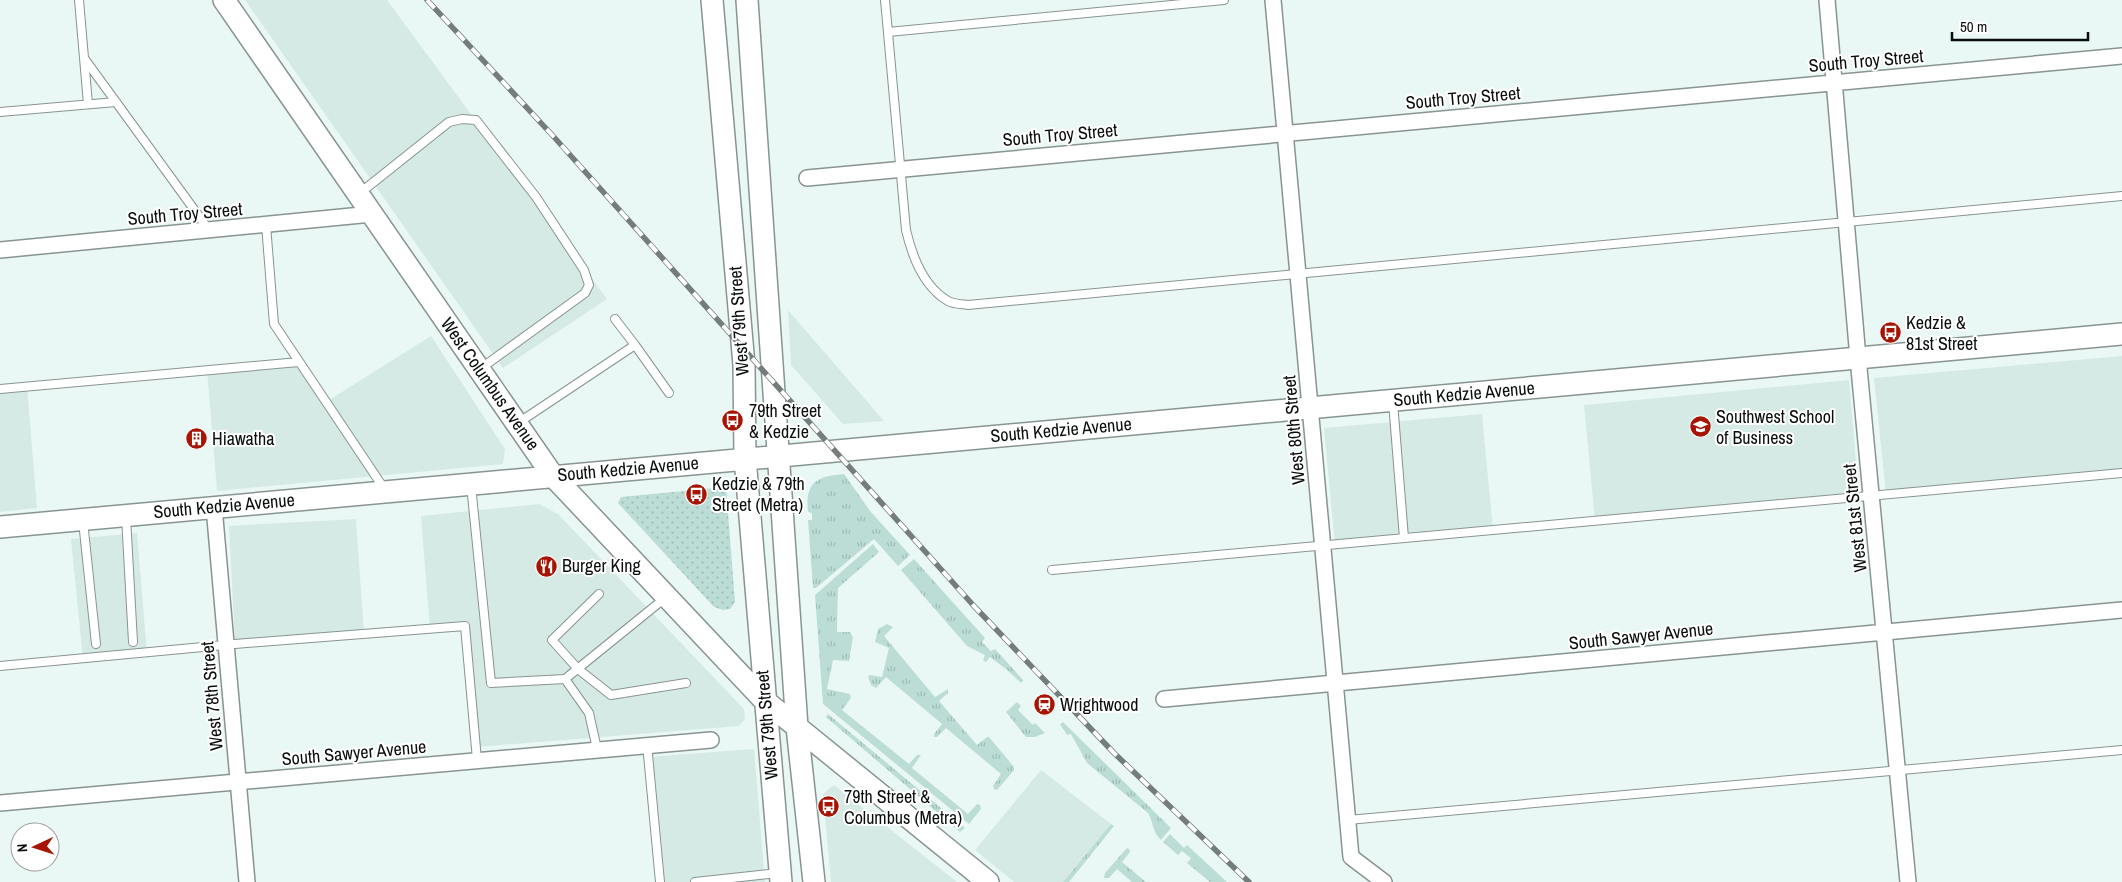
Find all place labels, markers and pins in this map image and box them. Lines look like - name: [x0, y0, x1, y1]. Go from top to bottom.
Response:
- place label: Kedzie & 81st Street: [1906, 310, 1977, 356]
- bus stop icon: Kedzie & 81st Street: [1878, 321, 1902, 345]
- place label: 79th Street & Kedzie: [749, 398, 821, 444]
- place label: Southwest School of Business: [1716, 404, 1834, 450]
- bus stop icon: 79th Street & Kedzie: [721, 409, 745, 433]
- school or university icon: Southwest School of Business: [1688, 415, 1712, 439]
- place label: Hiawatha: [212, 426, 274, 451]
- building icon: Hiawatha: [184, 427, 208, 451]
- place label: Kedzie & 79th Street (Metra): [712, 471, 805, 517]
- bus stop icon: Kedzie & 79th Street (Metra): [684, 482, 708, 506]
- place label: Burger King: [562, 553, 642, 578]
- restaurant icon: Burger King: [534, 554, 558, 578]
- place label: Wrightwood: [1060, 692, 1139, 717]
- station icon: Wrightwood: [1032, 693, 1056, 717]
- place label: 79th Street & Columbus (Metra): [844, 784, 962, 830]
- bus stop icon: 79th Street & Columbus (Metra): [816, 795, 840, 819]

